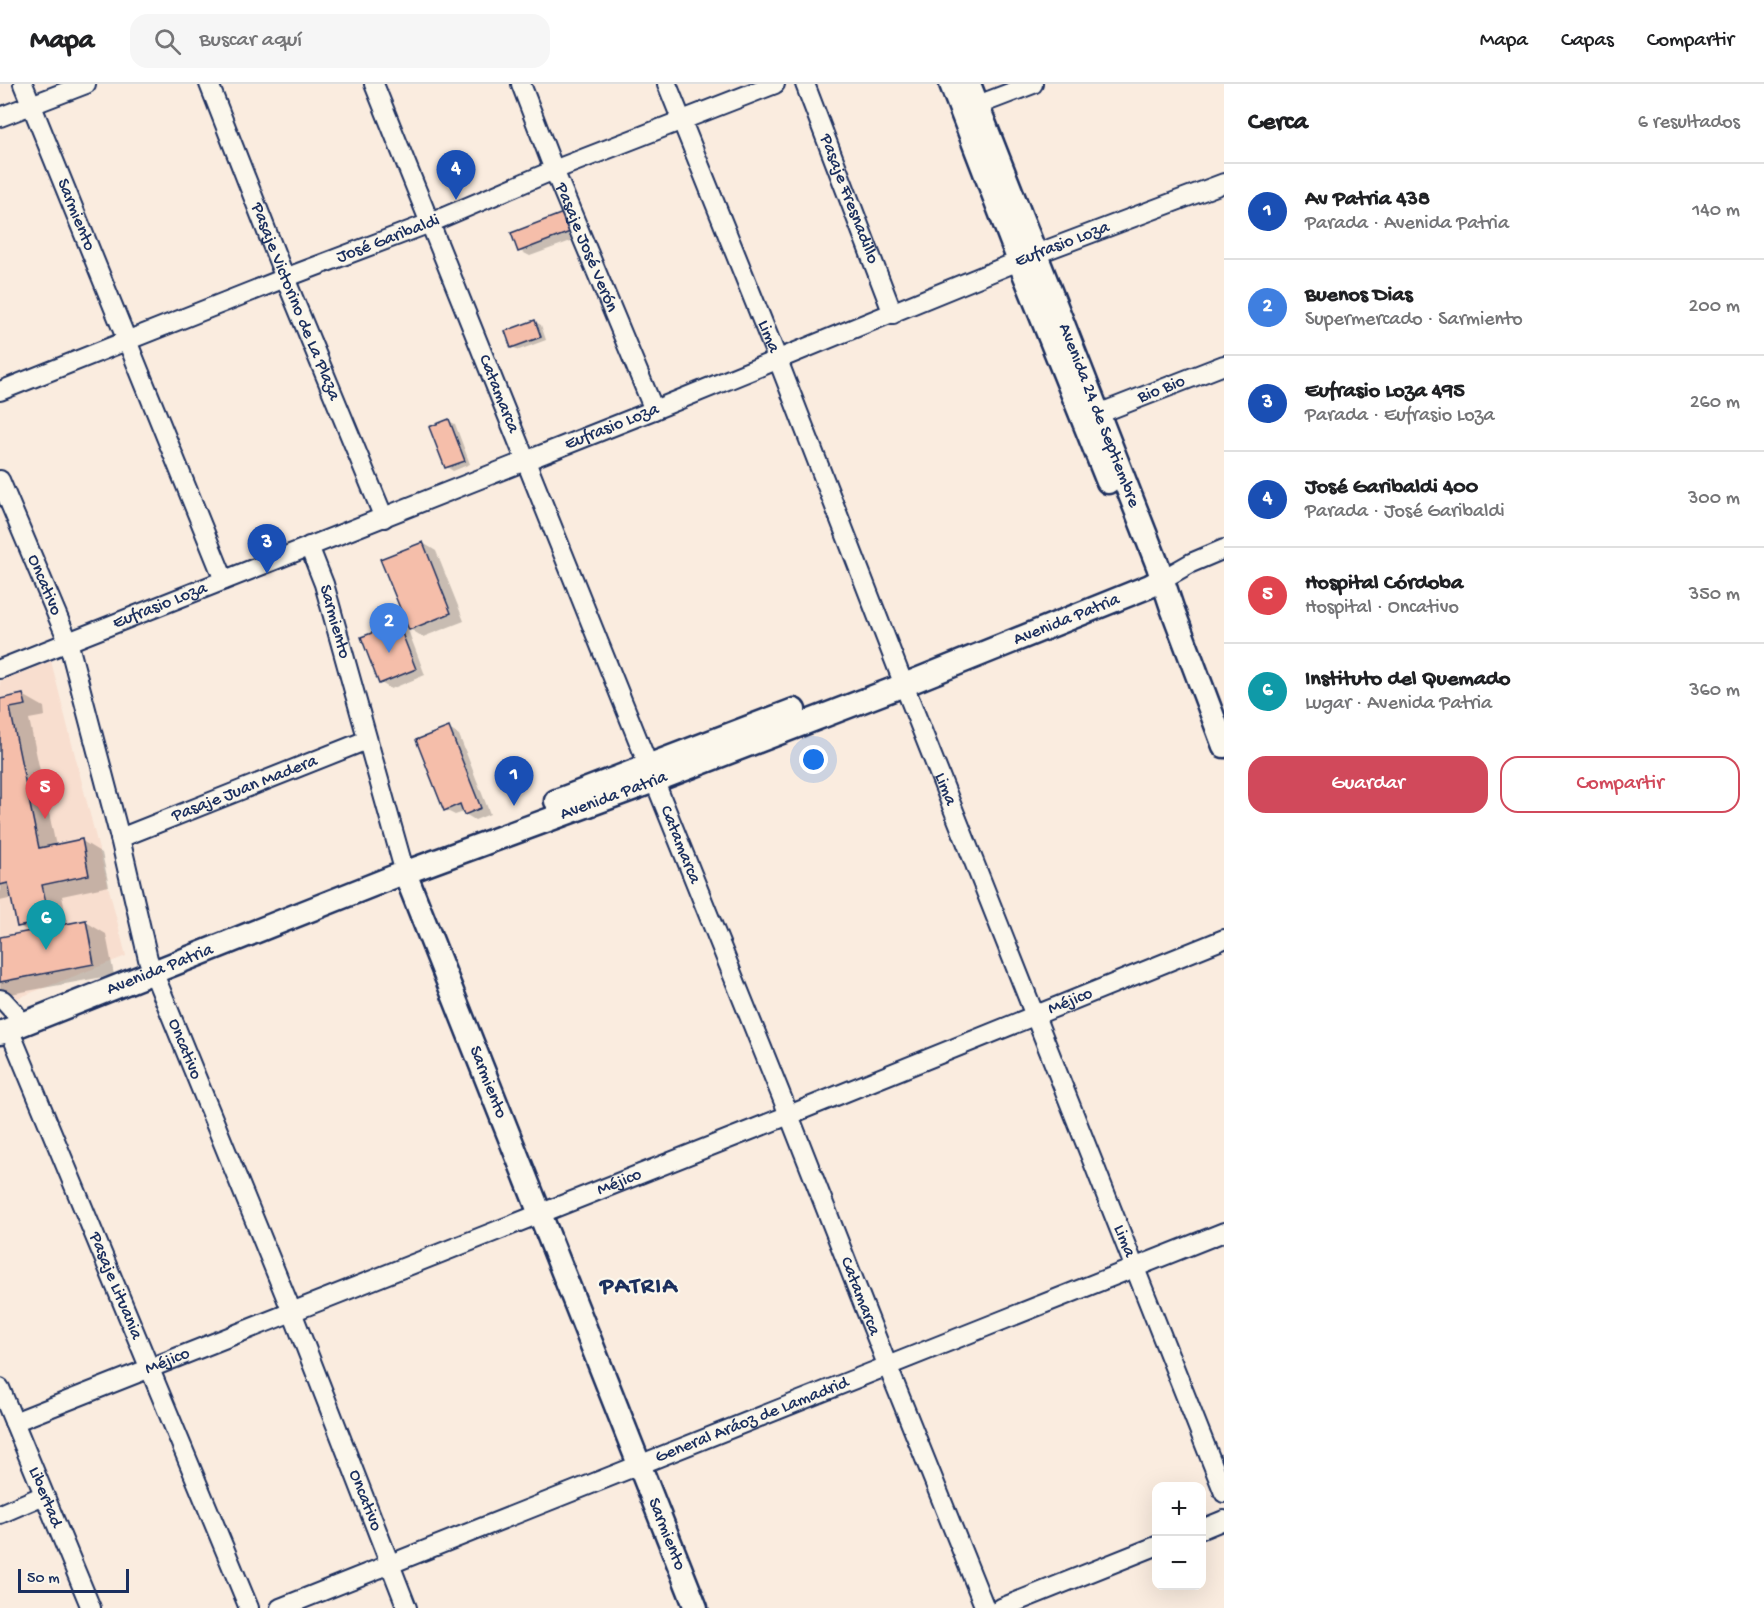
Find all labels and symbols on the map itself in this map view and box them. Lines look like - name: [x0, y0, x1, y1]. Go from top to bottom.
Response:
- street label: Pasaje Fresnadillo: [814, 130, 883, 267]
- pin: 4: [436, 150, 476, 200]
- street label: Sarmiento: [52, 176, 100, 254]
- street label: Pasaje José Verón: [550, 179, 623, 316]
- street label: Pasaje Victorino de La Plaza: [246, 199, 345, 404]
- street label: José Garibaldi: [334, 210, 443, 268]
- street label: Eufrasio Loza: [1012, 216, 1113, 272]
- street label: Lima: [753, 317, 785, 357]
- street label: Avenida 24 de Septiembre: [1053, 320, 1145, 511]
- street label: Catamarca: [474, 352, 524, 437]
- street label: Bio Bio: [1134, 371, 1188, 408]
- street label: Eufrasio Loza: [562, 398, 663, 455]
- pin: 3: [248, 524, 286, 574]
- street label: Oncativo: [22, 551, 66, 619]
- street label: Eufrasio Loza: [110, 577, 211, 634]
- street label: Sarmiento: [314, 582, 355, 661]
- street label: Avenida Patria: [1010, 588, 1124, 650]
- pin: 2: [370, 604, 408, 653]
- your location: [799, 745, 828, 774]
- street label: Pasaje Juan Madera: [168, 750, 321, 827]
- pin: 1: [494, 756, 534, 806]
- street label: Avenida Patria: [557, 766, 671, 825]
- pin: 5: [26, 770, 64, 819]
- street label: Lima: [929, 770, 961, 809]
- street label: Catamarca: [655, 803, 706, 888]
- pin: 6: [26, 900, 66, 950]
- street label: Avenida Patria: [104, 939, 217, 1000]
- street label: Méjico: [1045, 983, 1096, 1020]
- street label: Oncativo: [163, 1015, 207, 1083]
- street label: Sarmiento: [464, 1043, 512, 1121]
- street label: Méjico: [594, 1164, 645, 1201]
- street label: Lima: [1108, 1222, 1140, 1261]
- street label: Pasaje Lituania: [84, 1228, 147, 1343]
- street label: Catamarca: [835, 1254, 885, 1339]
- district label: PATRIA: [598, 1273, 678, 1302]
- street label: Méjico: [142, 1343, 193, 1380]
- street label: General Aráoz de Lamadrid: [652, 1372, 853, 1468]
- street label: Libertad: [23, 1464, 68, 1532]
- street label: Oncativo: [344, 1467, 387, 1534]
- street label: Sarmiento: [643, 1495, 690, 1573]
- scale bar: [18, 1566, 129, 1594]

